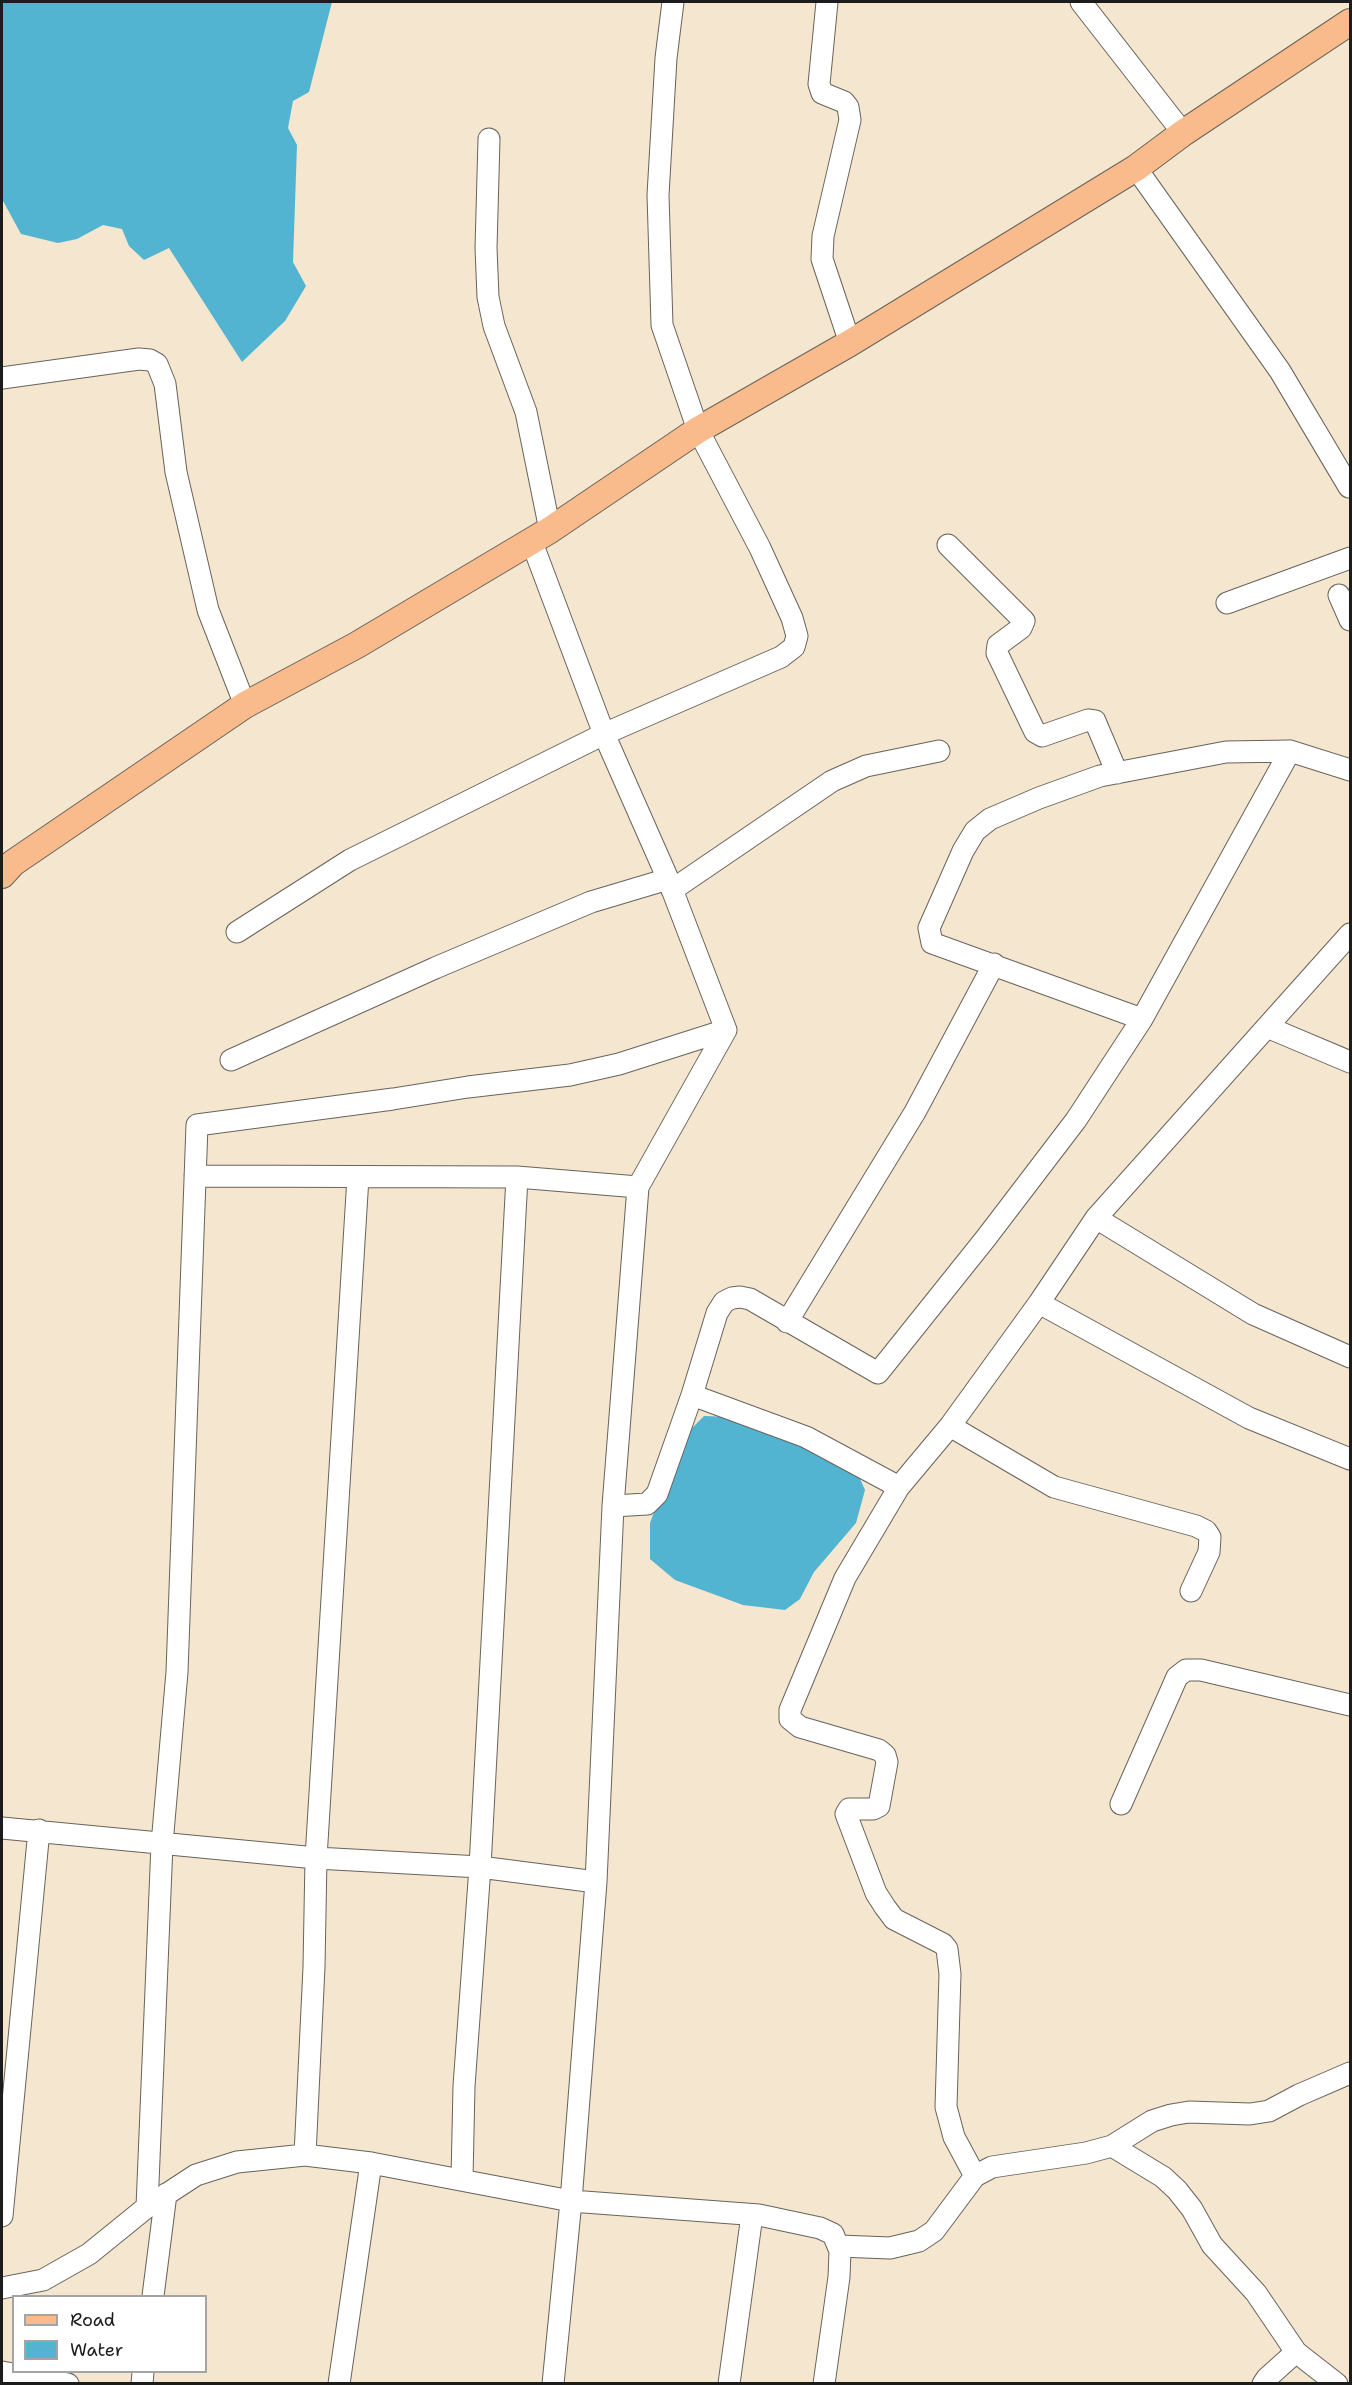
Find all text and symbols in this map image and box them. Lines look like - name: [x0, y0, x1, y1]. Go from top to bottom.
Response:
- legend: [12, 2295, 207, 2373]
- text: Road: [70, 2308, 115, 2332]
- text: Water: [70, 2338, 123, 2362]

